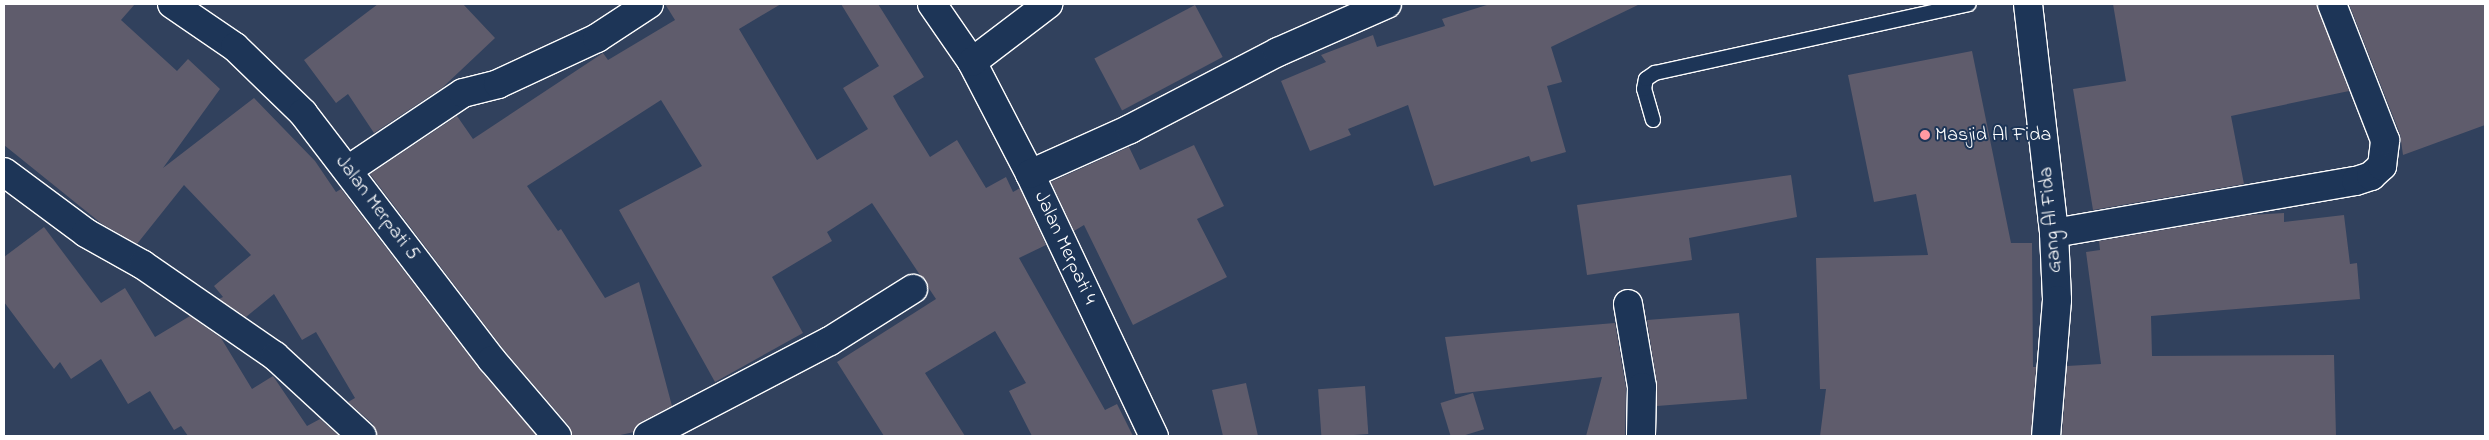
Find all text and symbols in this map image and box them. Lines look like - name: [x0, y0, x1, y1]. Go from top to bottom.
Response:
- place label: Masjid Al Fida: [1935, 123, 2051, 147]
- marker: Masjid Al Fida: [1919, 129, 1931, 141]
- street label: Jalan Merpati 5: [330, 151, 424, 265]
- street label: Gang Al Fida: [2034, 166, 2068, 274]
- street label: Jalan Merpati 4: [1028, 188, 1102, 308]

